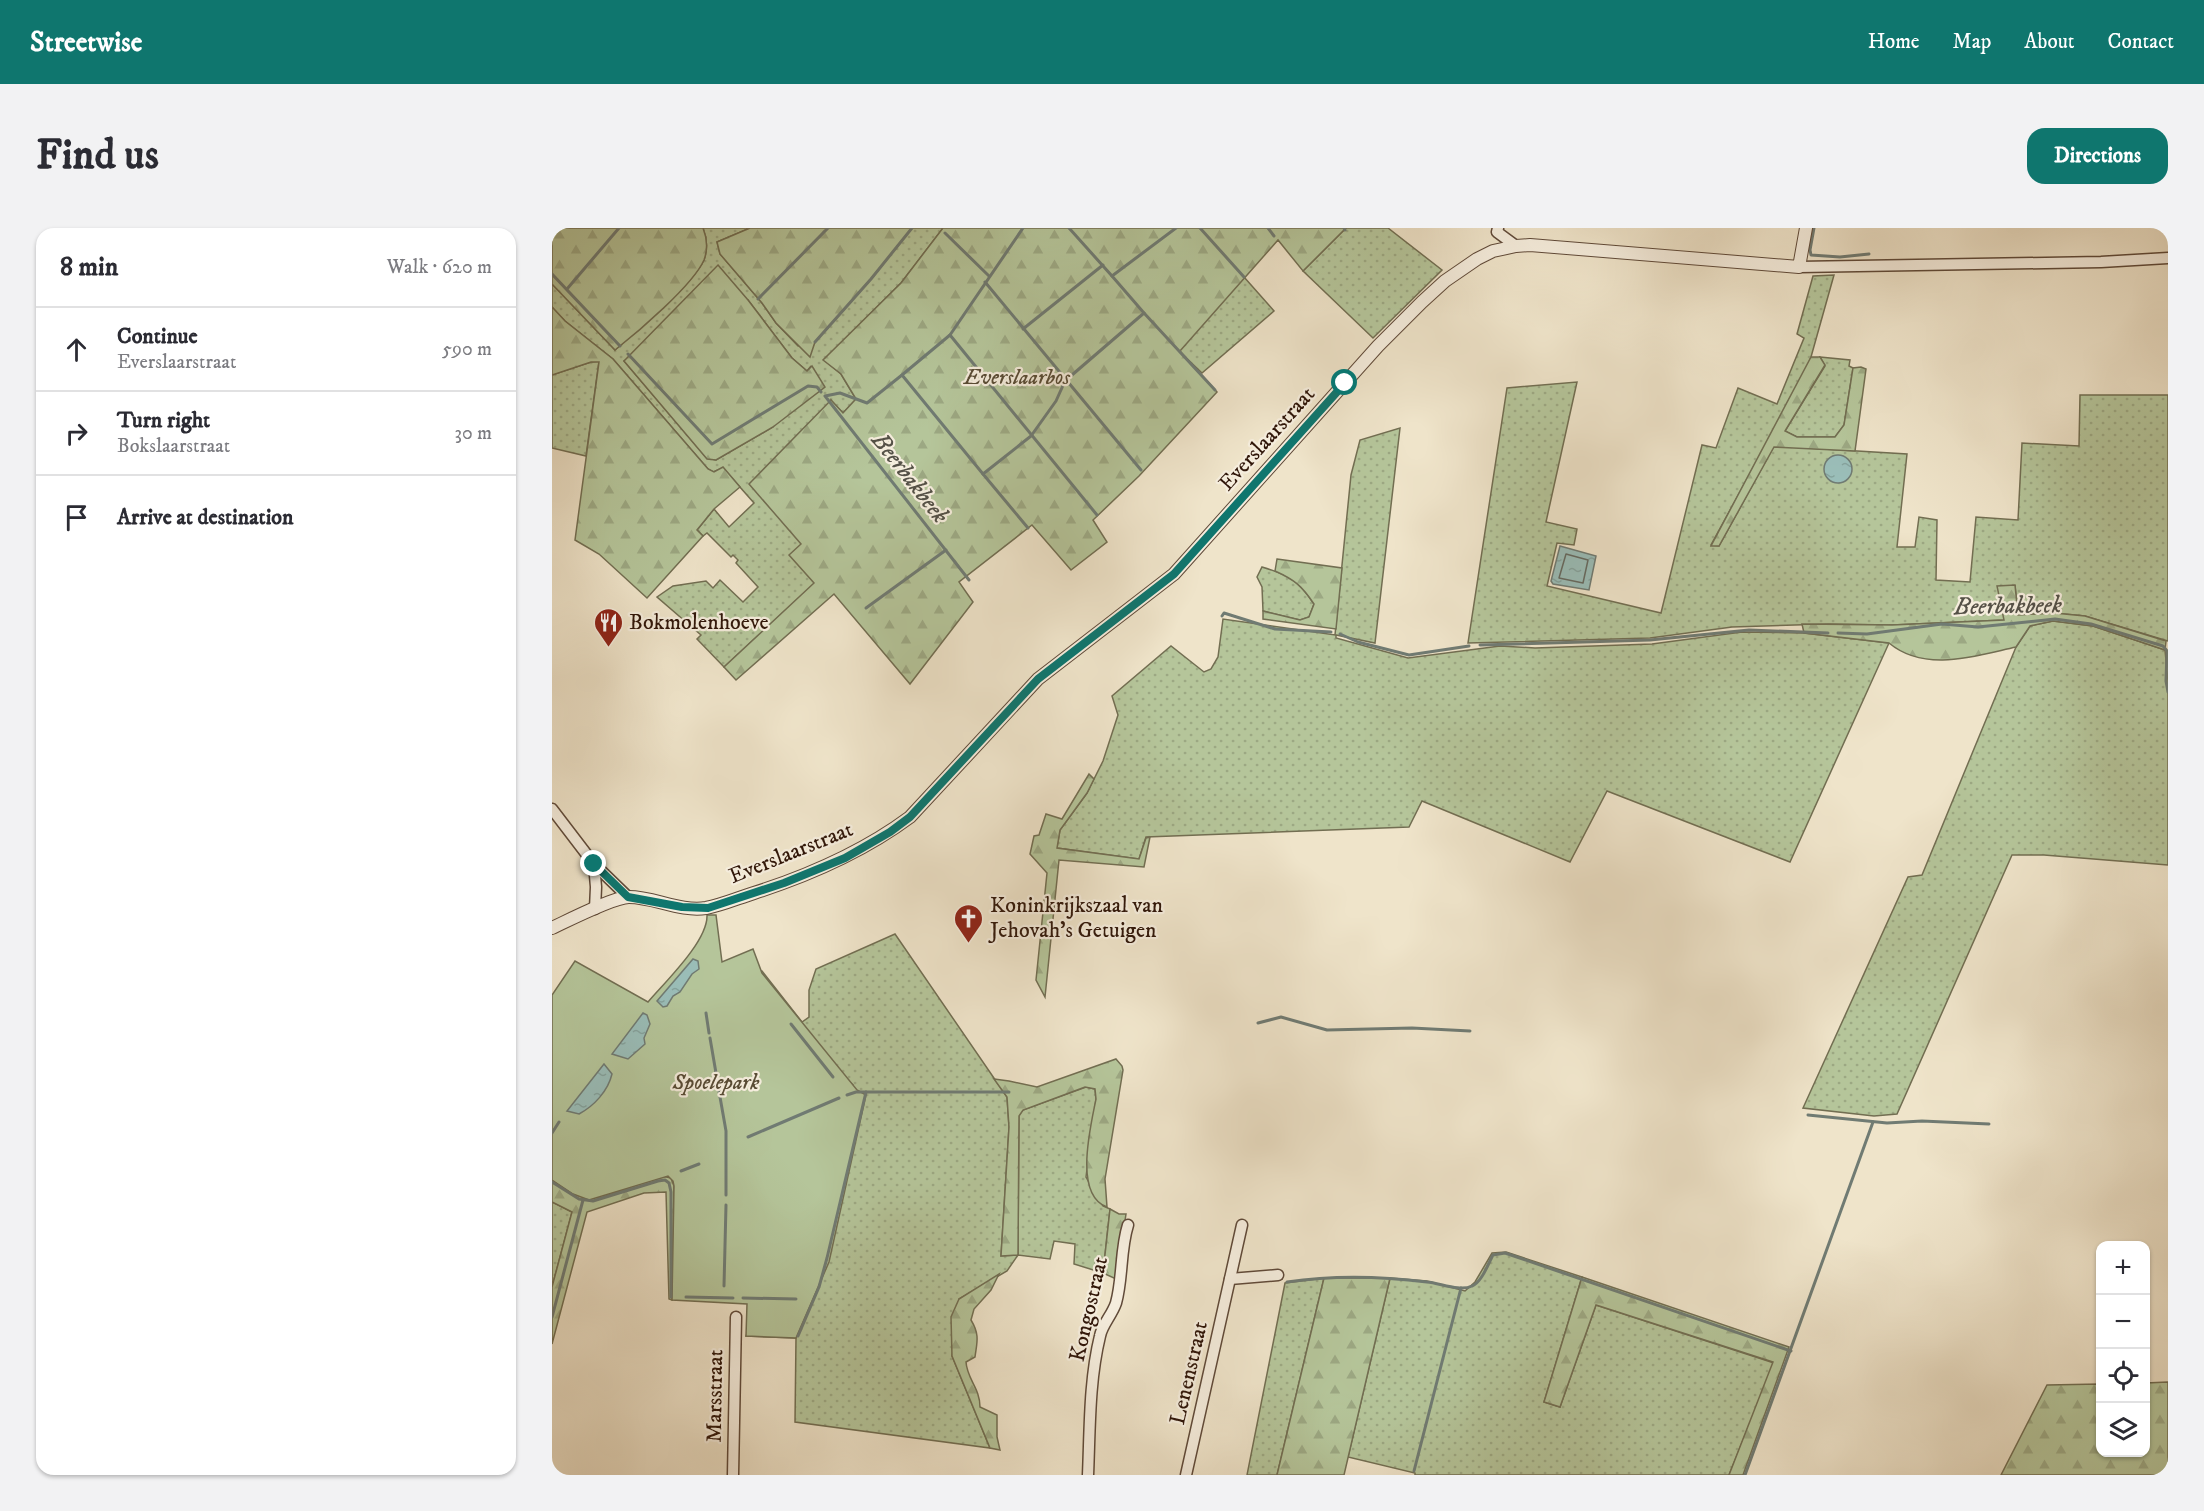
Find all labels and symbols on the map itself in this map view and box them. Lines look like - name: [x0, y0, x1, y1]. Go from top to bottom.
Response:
- park label: Everslaarbos: [962, 364, 1071, 391]
- route start: [1331, 369, 1357, 395]
- street label: Everslaarstraat: [1213, 381, 1321, 497]
- water label: Beerbakbeek: [864, 426, 955, 530]
- water label: Beerbakbeek: [1953, 590, 2062, 622]
- restaurant icon: Bokmolenhoeve: [592, 606, 624, 648]
- place label: Bokmolenhoeve: [629, 609, 769, 636]
- street label: Everslaarstraat: [725, 816, 857, 890]
- route end: [580, 850, 606, 876]
- place label: Koninkrijkszaal van Jehovah's Getuigen: [988, 892, 1163, 944]
- church icon: Koninkrijkszaal van Jehovah's Getuigen: [953, 902, 985, 944]
- park label: Spoelepark: [672, 1069, 760, 1096]
- street label: Kongostraat: [1064, 1254, 1114, 1364]
- street label: Lenenstraat: [1164, 1319, 1214, 1427]
- street label: Marsstraat: [701, 1349, 729, 1443]

